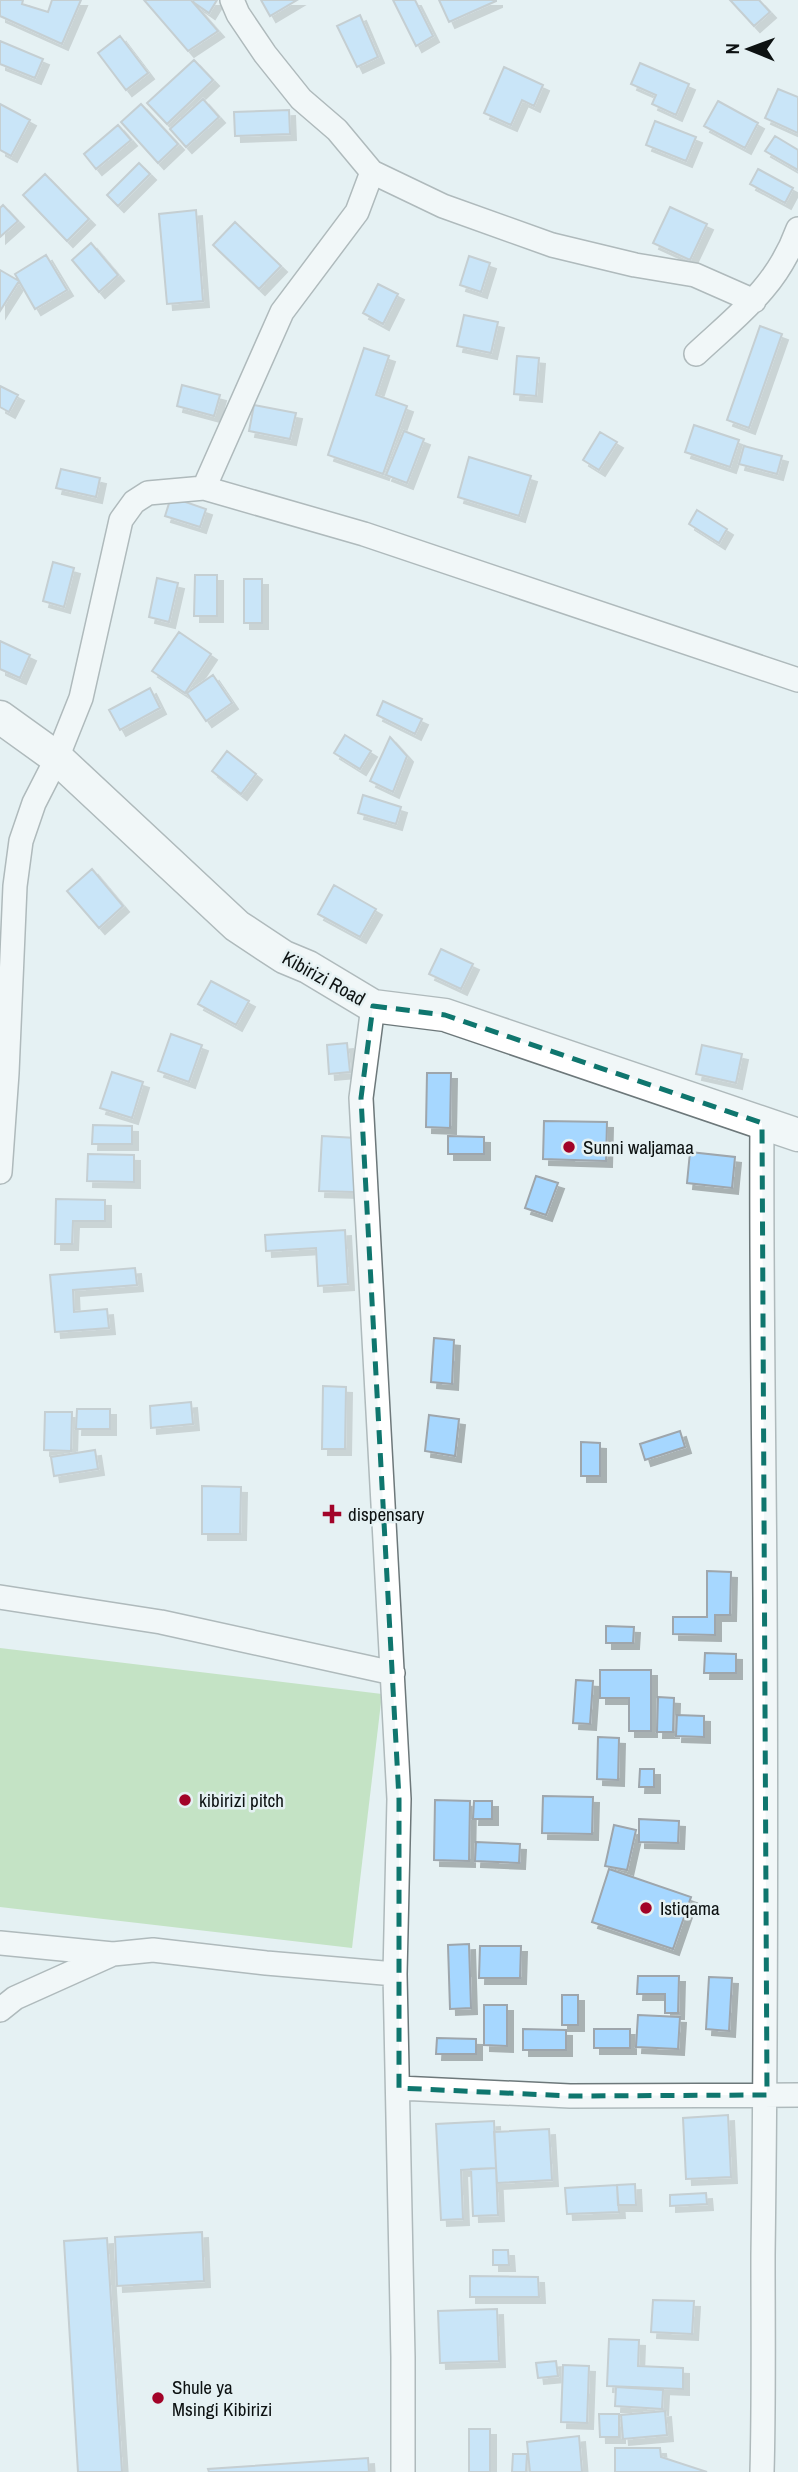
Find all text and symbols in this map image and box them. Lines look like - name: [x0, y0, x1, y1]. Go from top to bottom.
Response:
- north arrow: [714, 14, 784, 84]
- text: N: [719, 43, 745, 55]
- street label: Kibirizi Road: [278, 945, 370, 1011]
- place label: Sunni waljamaa: [583, 1134, 694, 1160]
- marker: Sunni waljamaa: [561, 1139, 577, 1155]
- place label: dispensary: [348, 1501, 424, 1527]
- marker: dispensary: [322, 1504, 342, 1524]
- place label: kibirizi pitch: [199, 1787, 284, 1813]
- marker: kibirizi pitch: [177, 1792, 193, 1808]
- place label: Istiqama: [660, 1895, 720, 1921]
- marker: Istiqama: [638, 1900, 654, 1916]
- place label: Shule ya Msingi Kibirizi: [172, 2374, 272, 2422]
- marker: Shule ya Msingi Kibirizi: [150, 2390, 166, 2406]

